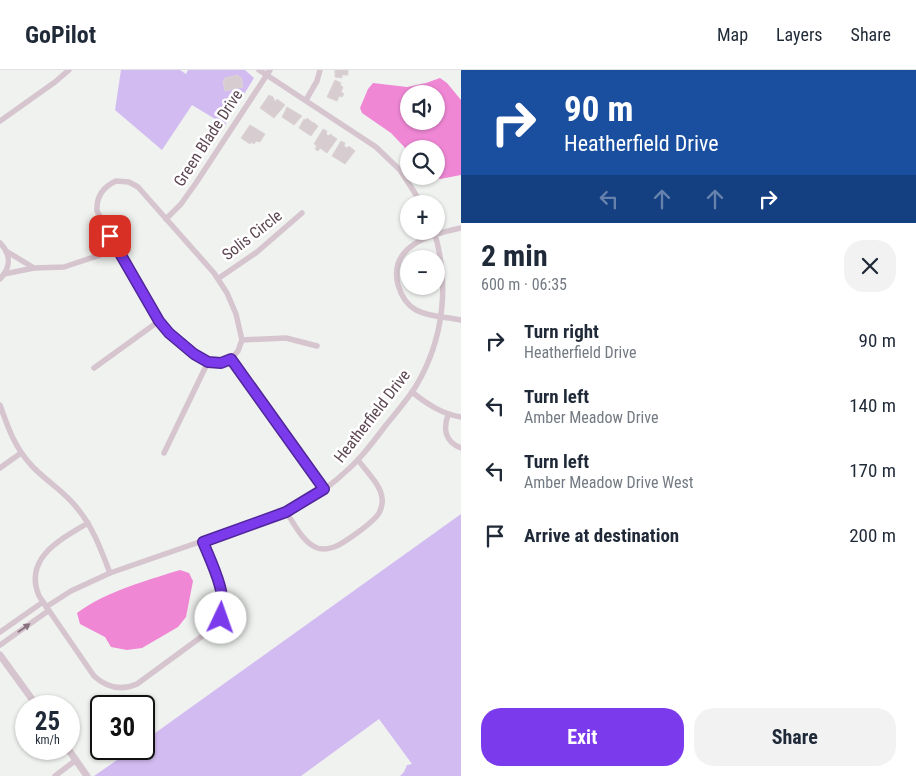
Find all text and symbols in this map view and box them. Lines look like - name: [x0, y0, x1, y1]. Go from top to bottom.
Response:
- text: GoPilot: [25, 21, 96, 49]
- text: Map: [717, 24, 748, 45]
- text: Layers: [776, 24, 823, 45]
- text: Share: [851, 24, 891, 45]
- map controls: [400, 85, 445, 295]
- button: sound: [400, 85, 445, 130]
- street label: Green Blade Drive: [170, 86, 246, 190]
- text: 90 m: [564, 89, 633, 130]
- icon: right: [481, 90, 546, 155]
- text: Heatherfield Drive: [564, 131, 719, 156]
- button: search: [400, 140, 445, 185]
- icon: left: [595, 185, 623, 213]
- icon: ahead: [648, 185, 676, 213]
- icon: ahead: [701, 185, 729, 213]
- icon: right: [754, 185, 782, 213]
- button: +: [400, 195, 445, 240]
- street label: Solis Circle: [218, 206, 286, 264]
- pin: [89, 215, 131, 257]
- icon: arrive: [96, 222, 124, 250]
- text: 2 min: [481, 238, 548, 273]
- button: close: [844, 240, 896, 292]
- button: −: [400, 250, 445, 295]
- text: 600 m · 06:35: [481, 275, 567, 294]
- text: Turn right: [524, 320, 599, 343]
- icon: right: [481, 327, 509, 355]
- text: 90 m: [859, 329, 896, 352]
- text: Heatherfield Drive: [524, 343, 636, 362]
- street label: Heatherfield Drive: [330, 366, 414, 466]
- text: Turn left: [524, 385, 589, 408]
- icon: left: [481, 392, 509, 420]
- text: 140 m: [849, 394, 896, 417]
- text: Amber Meadow Drive: [524, 408, 658, 427]
- text: Turn left: [524, 450, 589, 473]
- icon: left: [481, 457, 509, 485]
- text: 170 m: [849, 459, 896, 482]
- text: Amber Meadow Drive West: [524, 473, 694, 492]
- icon: arrive: [481, 522, 509, 550]
- text: Arrive at destination: [524, 524, 679, 547]
- text: 200 m: [849, 524, 896, 547]
- position arrow: [194, 591, 246, 643]
- one-way arrow: [17, 623, 31, 633]
- speed limit sign: 30: [90, 695, 155, 760]
- text: 25: [35, 707, 60, 736]
- button: Exit: [481, 708, 684, 766]
- button: Share: [694, 708, 896, 766]
- text: km/h: [35, 733, 60, 747]

